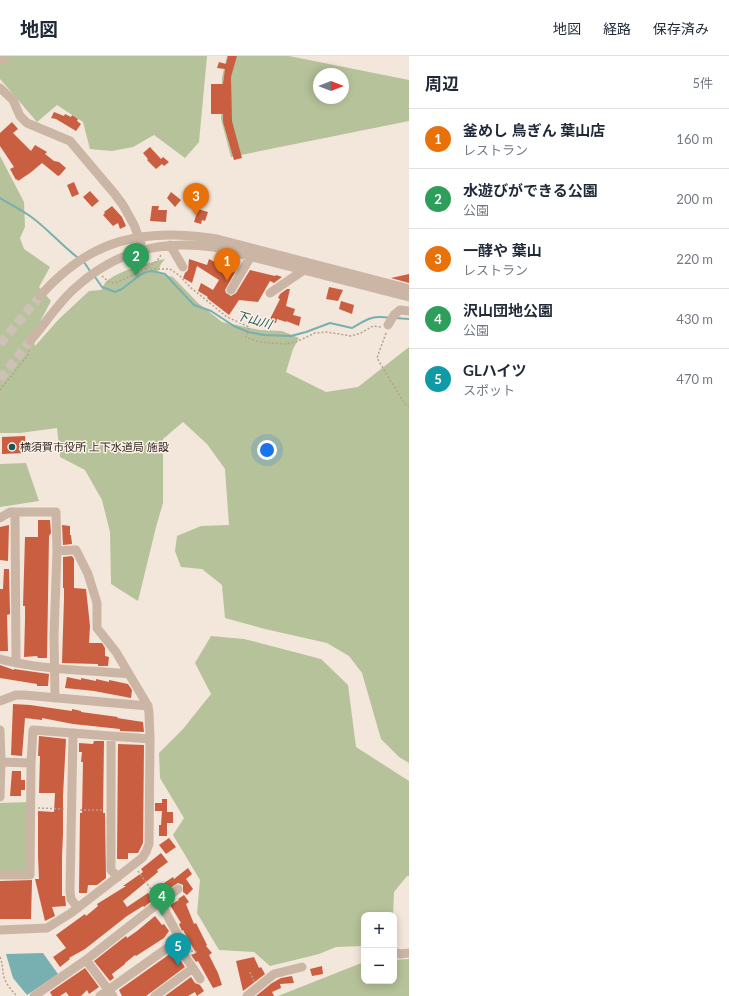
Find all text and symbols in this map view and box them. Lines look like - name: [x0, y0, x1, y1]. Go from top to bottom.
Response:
- text: 地図: [20, 17, 58, 40]
- text: 地図: [553, 20, 581, 37]
- text: 経路: [603, 20, 631, 37]
- text: 保存済み: [653, 20, 709, 37]
- north arrow: [313, 68, 349, 104]
- text: 周辺: [425, 73, 459, 94]
- text: 5件: [692, 75, 713, 91]
- text: 釜めし 鳥ぎん 葉山店: [463, 121, 605, 139]
- text: 1: [434, 131, 442, 147]
- text: 160 m: [676, 131, 713, 147]
- text: レストラン: [463, 142, 528, 158]
- text: 水遊びができる公園: [463, 181, 598, 199]
- pin: 3: [183, 183, 209, 216]
- text: 2: [434, 191, 442, 207]
- text: 200 m: [676, 191, 713, 207]
- text: 公園: [463, 202, 489, 218]
- text: 一酵や 葉山: [463, 241, 542, 259]
- pin: 2: [123, 243, 149, 276]
- pin: 1: [214, 248, 240, 281]
- text: 3: [434, 251, 442, 267]
- text: 220 m: [676, 251, 713, 267]
- text: レストラン: [463, 262, 528, 278]
- text: 沢山団地公園: [463, 301, 553, 319]
- water label: 下山川: [235, 307, 275, 332]
- text: 4: [434, 311, 442, 327]
- text: 430 m: [676, 311, 713, 327]
- text: 公園: [463, 322, 489, 338]
- text: GLハイツ: [463, 361, 526, 379]
- text: 5: [434, 371, 442, 387]
- text: 470 m: [676, 371, 713, 387]
- text: スポット: [463, 382, 515, 398]
- place label: 横須賀市役所 上下水道局 施設: [20, 440, 169, 453]
- your location: [257, 440, 277, 460]
- marker: 横須賀市役所 上下水道局 施設: [7, 442, 17, 452]
- pin: 4: [149, 883, 175, 916]
- map controls: [361, 912, 397, 984]
- button: +: [361, 912, 397, 948]
- pin: 5: [165, 933, 191, 966]
- button: −: [361, 948, 397, 984]

